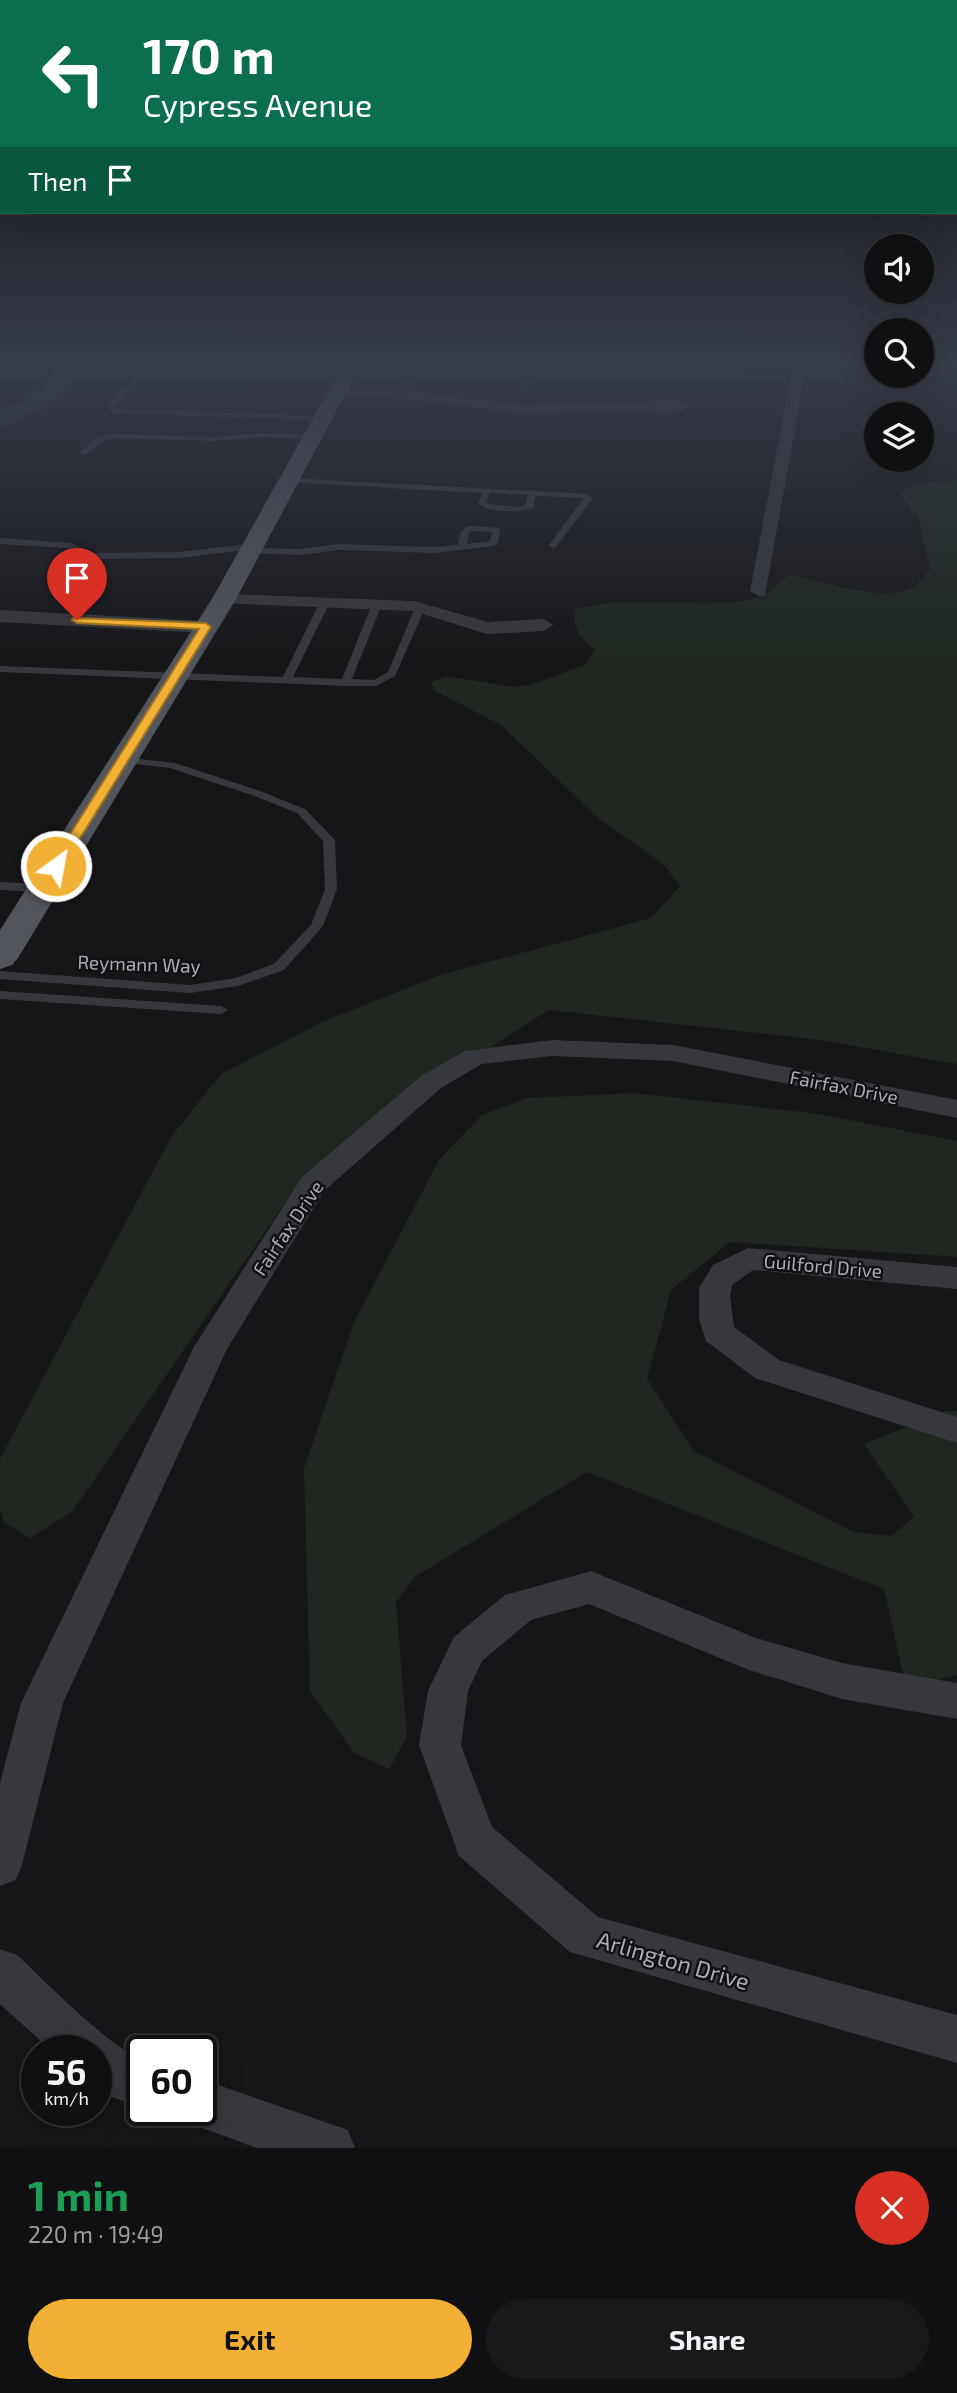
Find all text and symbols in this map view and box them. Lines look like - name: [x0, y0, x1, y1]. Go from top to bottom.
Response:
- text: 170 m: [143, 25, 275, 84]
- icon: left: [28, 28, 119, 119]
- text: Cypress Avenue: [143, 85, 372, 123]
- icon: arrive: [101, 161, 139, 199]
- text: Then: [28, 165, 87, 196]
- map controls: [864, 234, 934, 472]
- button: sound: [864, 234, 934, 304]
- button: search: [864, 318, 934, 388]
- button: layers: [864, 402, 934, 472]
- pin: [47, 548, 107, 620]
- icon: arrive: [58, 559, 96, 597]
- position arrow: [19, 829, 93, 903]
- street label: Reymann Way: [77, 950, 201, 977]
- street label: Fairfax Drive: [788, 1065, 900, 1108]
- street label: Fairfax Drive: [247, 1176, 328, 1280]
- street label: Guilford Drive: [763, 1249, 883, 1282]
- street label: Arlington Drive: [594, 1925, 753, 1995]
- speed limit sign: 60: [126, 2035, 217, 2126]
- text: 56: [47, 2050, 86, 2092]
- text: km/h: [44, 2087, 89, 2109]
- text: 1 min: [28, 2169, 129, 2219]
- button: close: [855, 2171, 929, 2245]
- text: 220 m · 19:49: [28, 2220, 164, 2248]
- button: Exit: [28, 2299, 472, 2379]
- button: Share: [486, 2299, 929, 2379]

